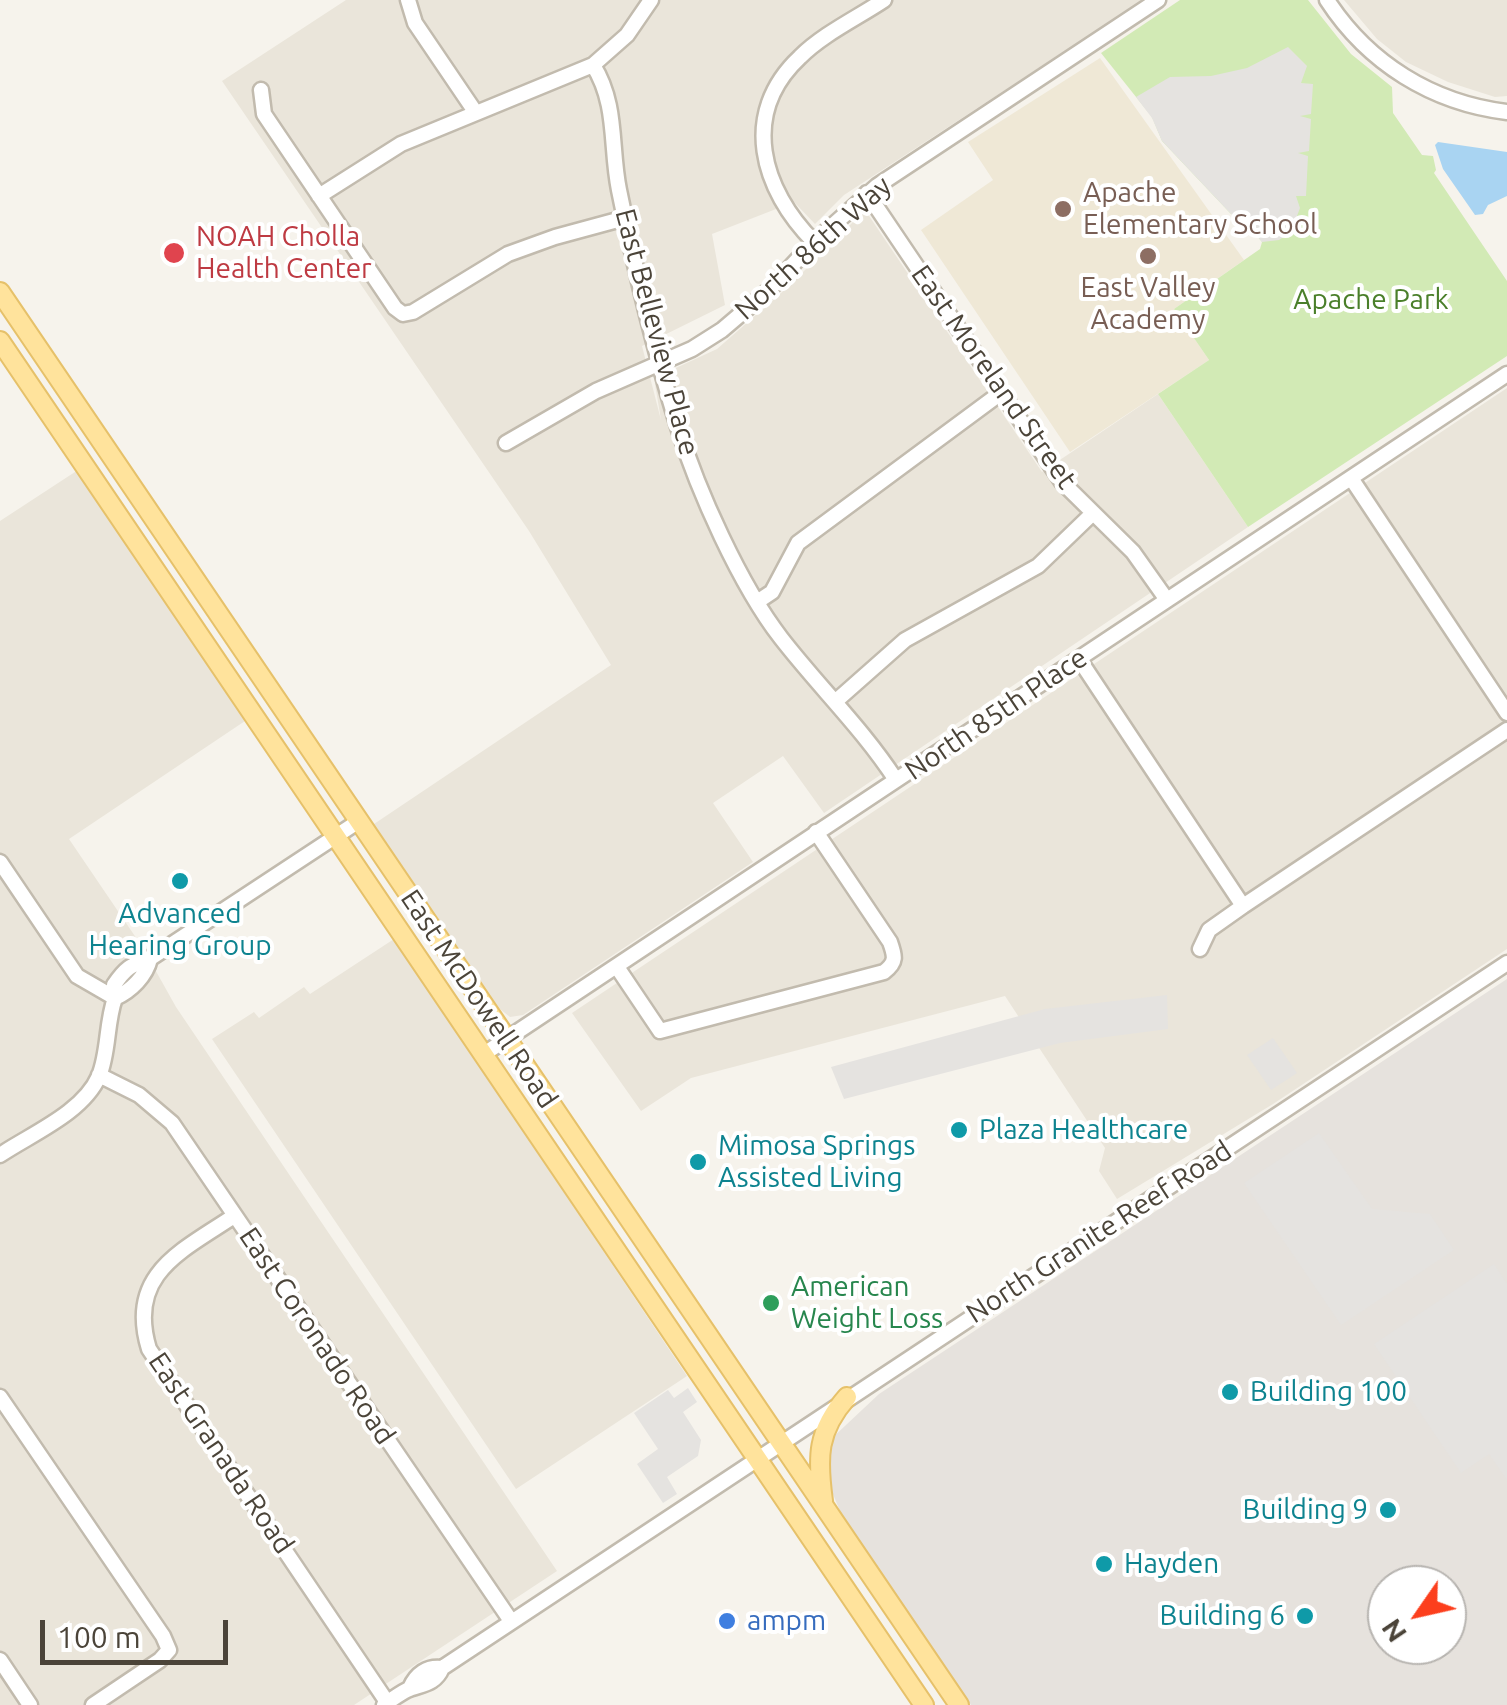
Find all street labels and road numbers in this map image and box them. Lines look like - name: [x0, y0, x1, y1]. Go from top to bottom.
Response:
- street label: North 86th Way: [728, 169, 898, 327]
- street label: East Belleview Place: [608, 205, 706, 459]
- street label: East Moreland Street: [904, 259, 1084, 495]
- street label: North 85th Place: [899, 641, 1093, 787]
- street label: East McDowell Road: [394, 884, 564, 1114]
- street label: North Granite Reef Road: [960, 1134, 1238, 1330]
- street label: East Coronado Road: [232, 1221, 402, 1451]
- street label: East Granada Road: [141, 1346, 301, 1560]

